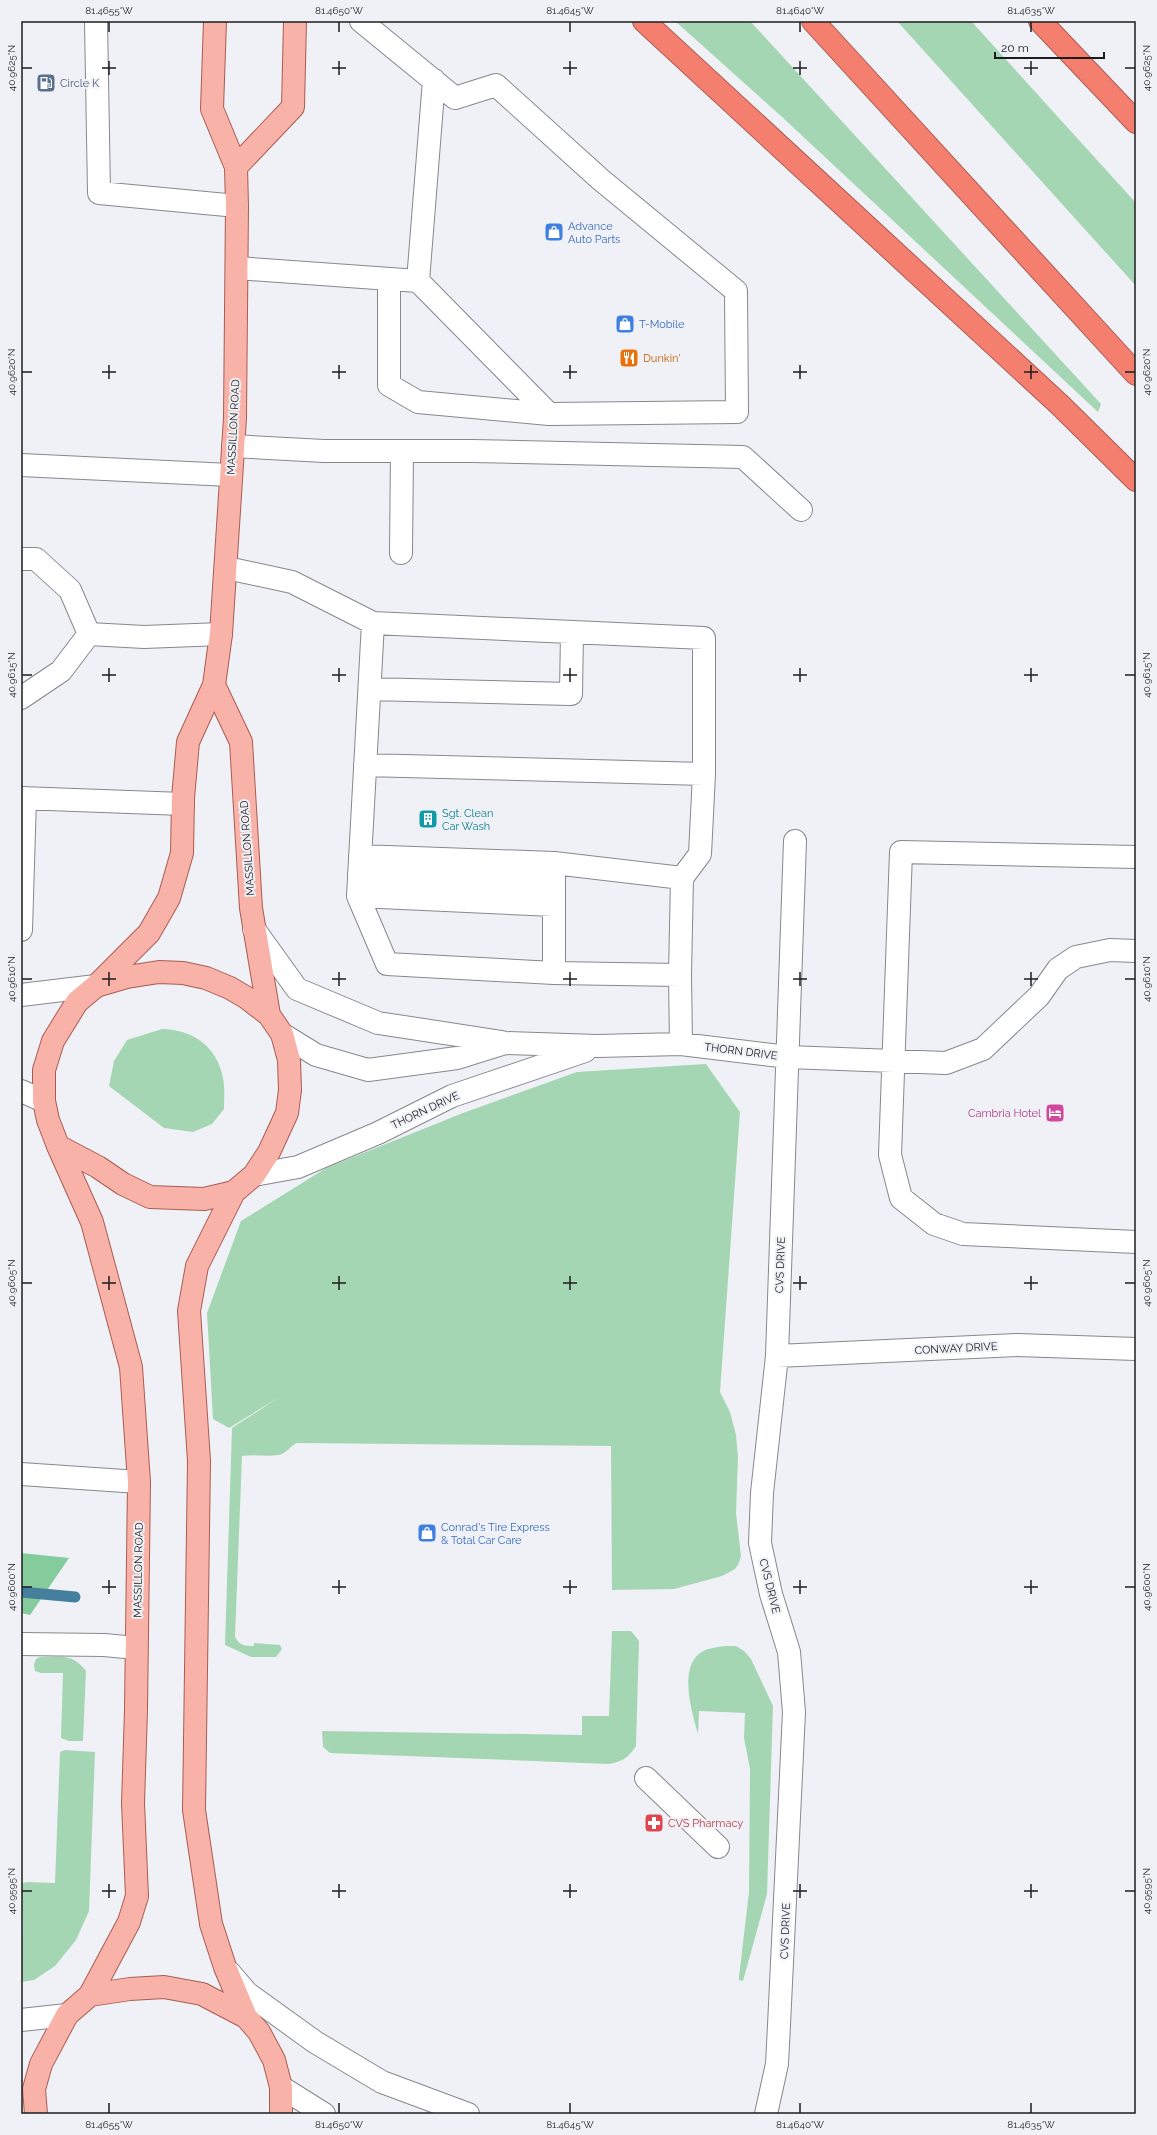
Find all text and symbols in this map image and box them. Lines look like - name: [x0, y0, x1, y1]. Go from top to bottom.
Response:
- text: 81.4655°W: [85, 5, 133, 16]
- text: 81.4650°W: [315, 5, 364, 16]
- text: 81.4645°W: [546, 5, 594, 16]
- text: 81.4640°W: [776, 5, 825, 16]
- text: 81.4635°W: [1007, 5, 1055, 16]
- scale bar: [995, 34, 1104, 60]
- text: 20 m: [1001, 41, 1029, 55]
- text: 40.9625°N: [6, 45, 17, 91]
- text: 40.9625°N: [1141, 45, 1152, 91]
- fuel station icon: Circle K: [35, 72, 57, 94]
- place label: Circle K: [60, 77, 100, 90]
- place label: Advance Auto Parts: [568, 220, 620, 246]
- shop icon: Advance Auto Parts: [543, 221, 565, 243]
- shop icon: T-Mobile: [614, 313, 636, 335]
- place label: T-Mobile: [639, 318, 685, 331]
- restaurant icon: Dunkin': [618, 347, 640, 369]
- text: 40.9620°N: [6, 349, 17, 395]
- text: 40.9620°N: [1141, 349, 1152, 395]
- place label: Dunkin': [643, 352, 681, 365]
- street label: MASSILLON ROAD: [225, 379, 242, 475]
- text: 40.9615°N: [6, 652, 17, 698]
- text: 40.9615°N: [1141, 652, 1152, 698]
- street label: MASSILLON ROAD: [238, 800, 257, 896]
- place label: Sgt. Clean Car Wash: [442, 807, 493, 833]
- building icon: Sgt. Clean Car Wash: [417, 808, 439, 830]
- text: 40.9610°N: [6, 956, 17, 1002]
- text: 40.9610°N: [1141, 956, 1152, 1002]
- street label: THORN DRIVE: [704, 1041, 779, 1062]
- street label: THORN DRIVE: [389, 1089, 462, 1132]
- hotel icon: Cambria Hotel: [1044, 1102, 1066, 1124]
- place label: Cambria Hotel: [968, 1107, 1041, 1120]
- street label: CVS DRIVE: [773, 1236, 788, 1293]
- text: 40.9605°N: [6, 1259, 17, 1307]
- text: 40.9605°N: [1141, 1259, 1152, 1307]
- street label: CONWAY DRIVE: [914, 1340, 998, 1357]
- place label: Conrad's Tire Express & Total Car Care: [441, 1521, 550, 1547]
- street label: MASSILLON ROAD: [131, 1522, 146, 1618]
- shop icon: Conrad's Tire Express & Total Car Care: [416, 1522, 438, 1544]
- street label: CVS DRIVE: [756, 1557, 783, 1615]
- text: 40.9600°N: [6, 1563, 17, 1611]
- text: 40.9600°N: [1141, 1563, 1152, 1611]
- pharmacy icon: CVS Pharmacy: [643, 1812, 665, 1834]
- place label: CVS Pharmacy: [668, 1817, 743, 1830]
- text: 40.9595°N: [6, 1868, 17, 1914]
- text: 40.9595°N: [1141, 1868, 1152, 1914]
- street label: CVS DRIVE: [778, 1902, 793, 1959]
- text: 81.4655°W: [85, 2119, 133, 2130]
- text: 81.4650°W: [315, 2119, 364, 2130]
- text: 81.4645°W: [546, 2119, 594, 2130]
- text: 81.4640°W: [776, 2119, 825, 2130]
- text: 81.4635°W: [1007, 2119, 1055, 2130]

